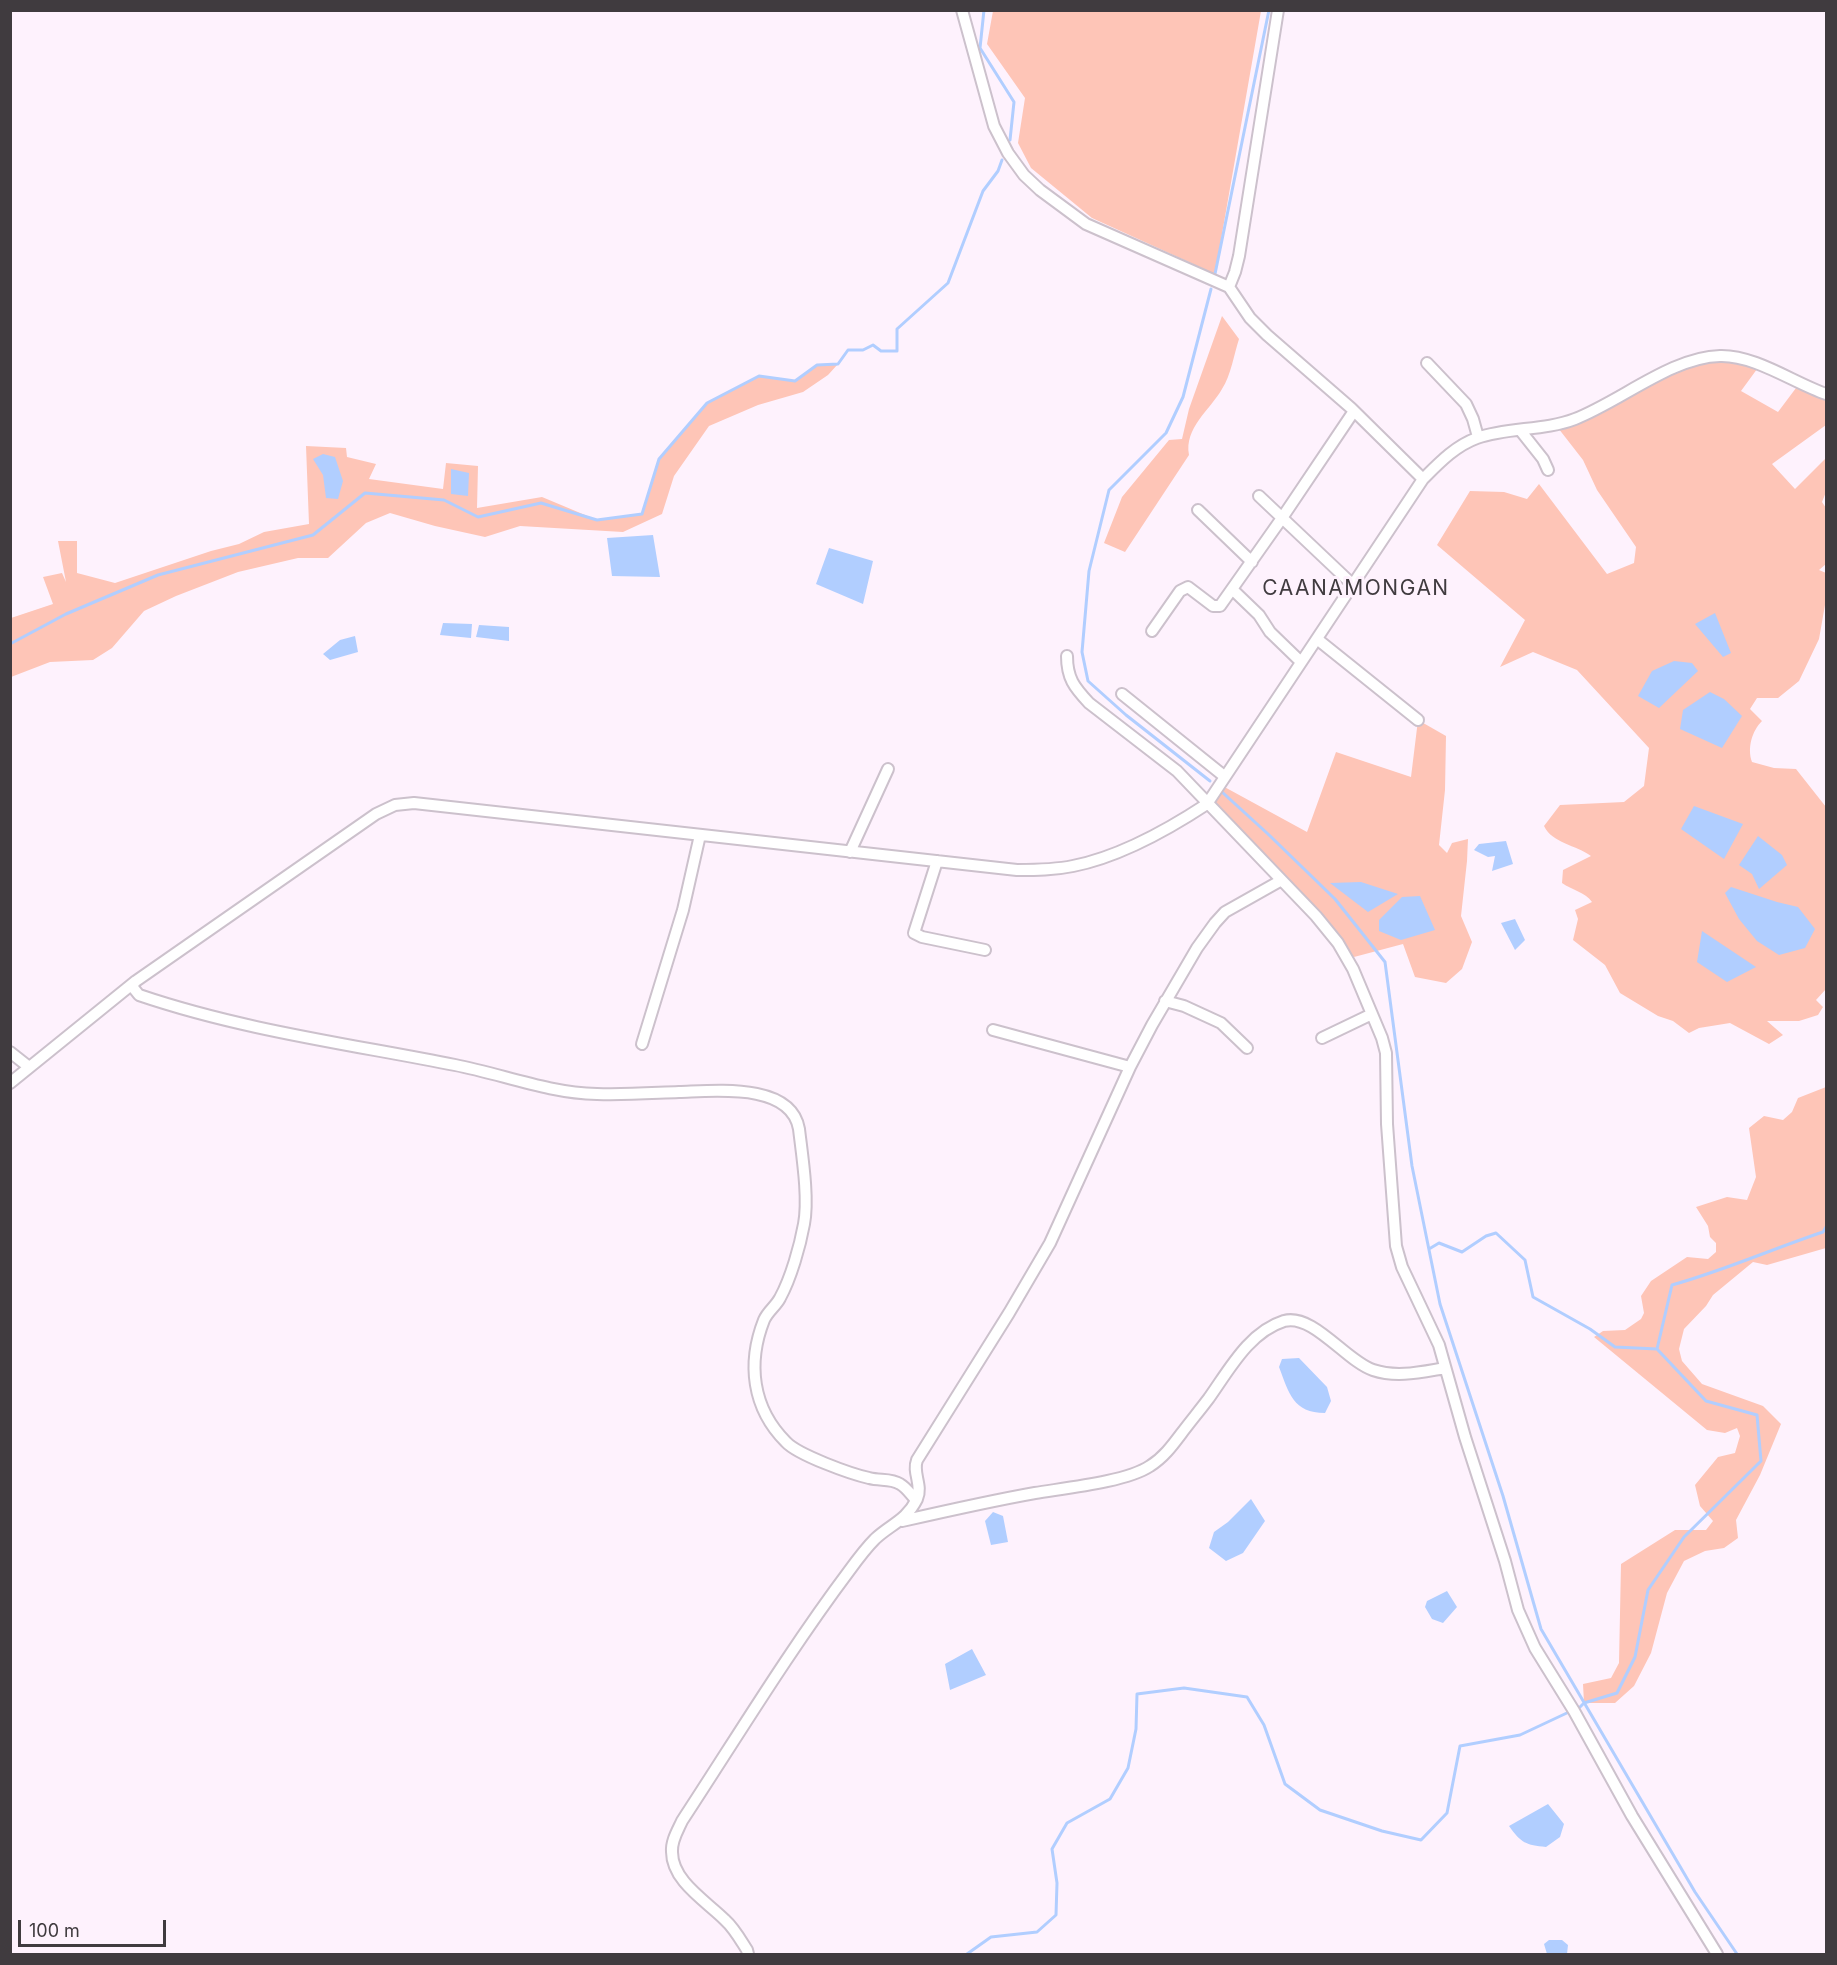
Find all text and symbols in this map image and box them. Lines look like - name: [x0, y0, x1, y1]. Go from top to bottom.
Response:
- district label: CAANAMONGAN: [1262, 576, 1450, 602]
- scale bar: [21, 1908, 170, 1946]
- text: 100 m: [29, 1920, 80, 1941]

